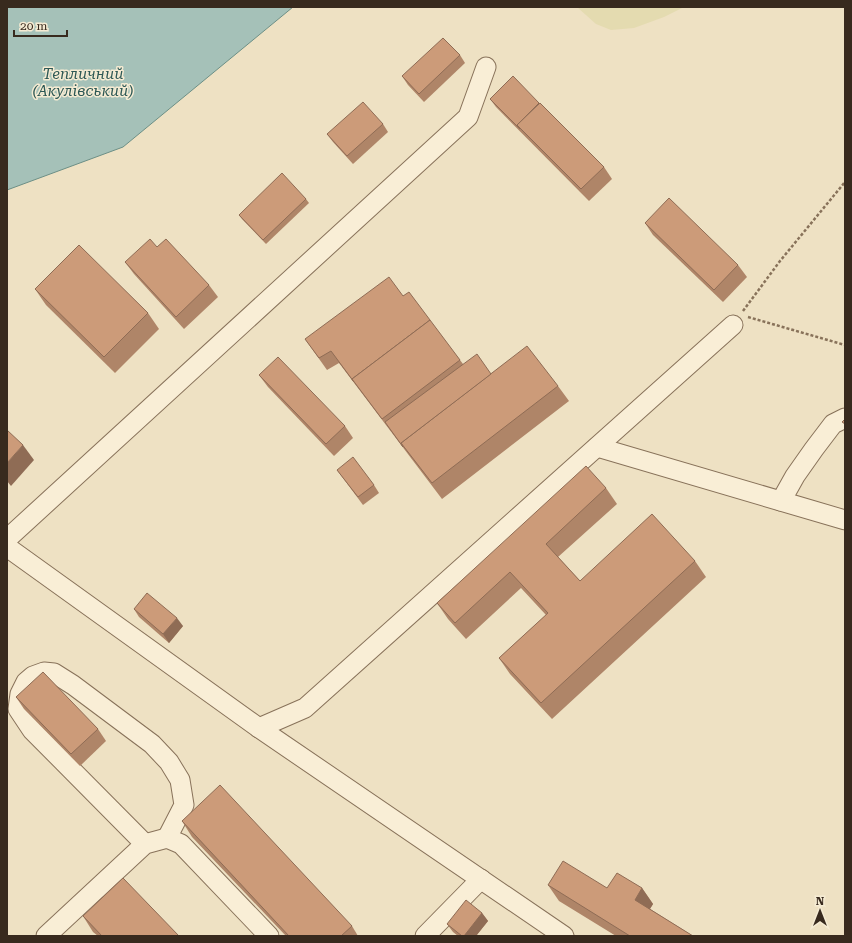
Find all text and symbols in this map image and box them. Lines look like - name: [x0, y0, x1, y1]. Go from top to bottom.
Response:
- scale bar: [14, 12, 67, 38]
- text: 20 m: [20, 19, 47, 33]
- water label: Тепличний (Акулівський): [32, 65, 134, 100]
- north arrow: [800, 891, 840, 931]
- text: N: [816, 895, 825, 908]

